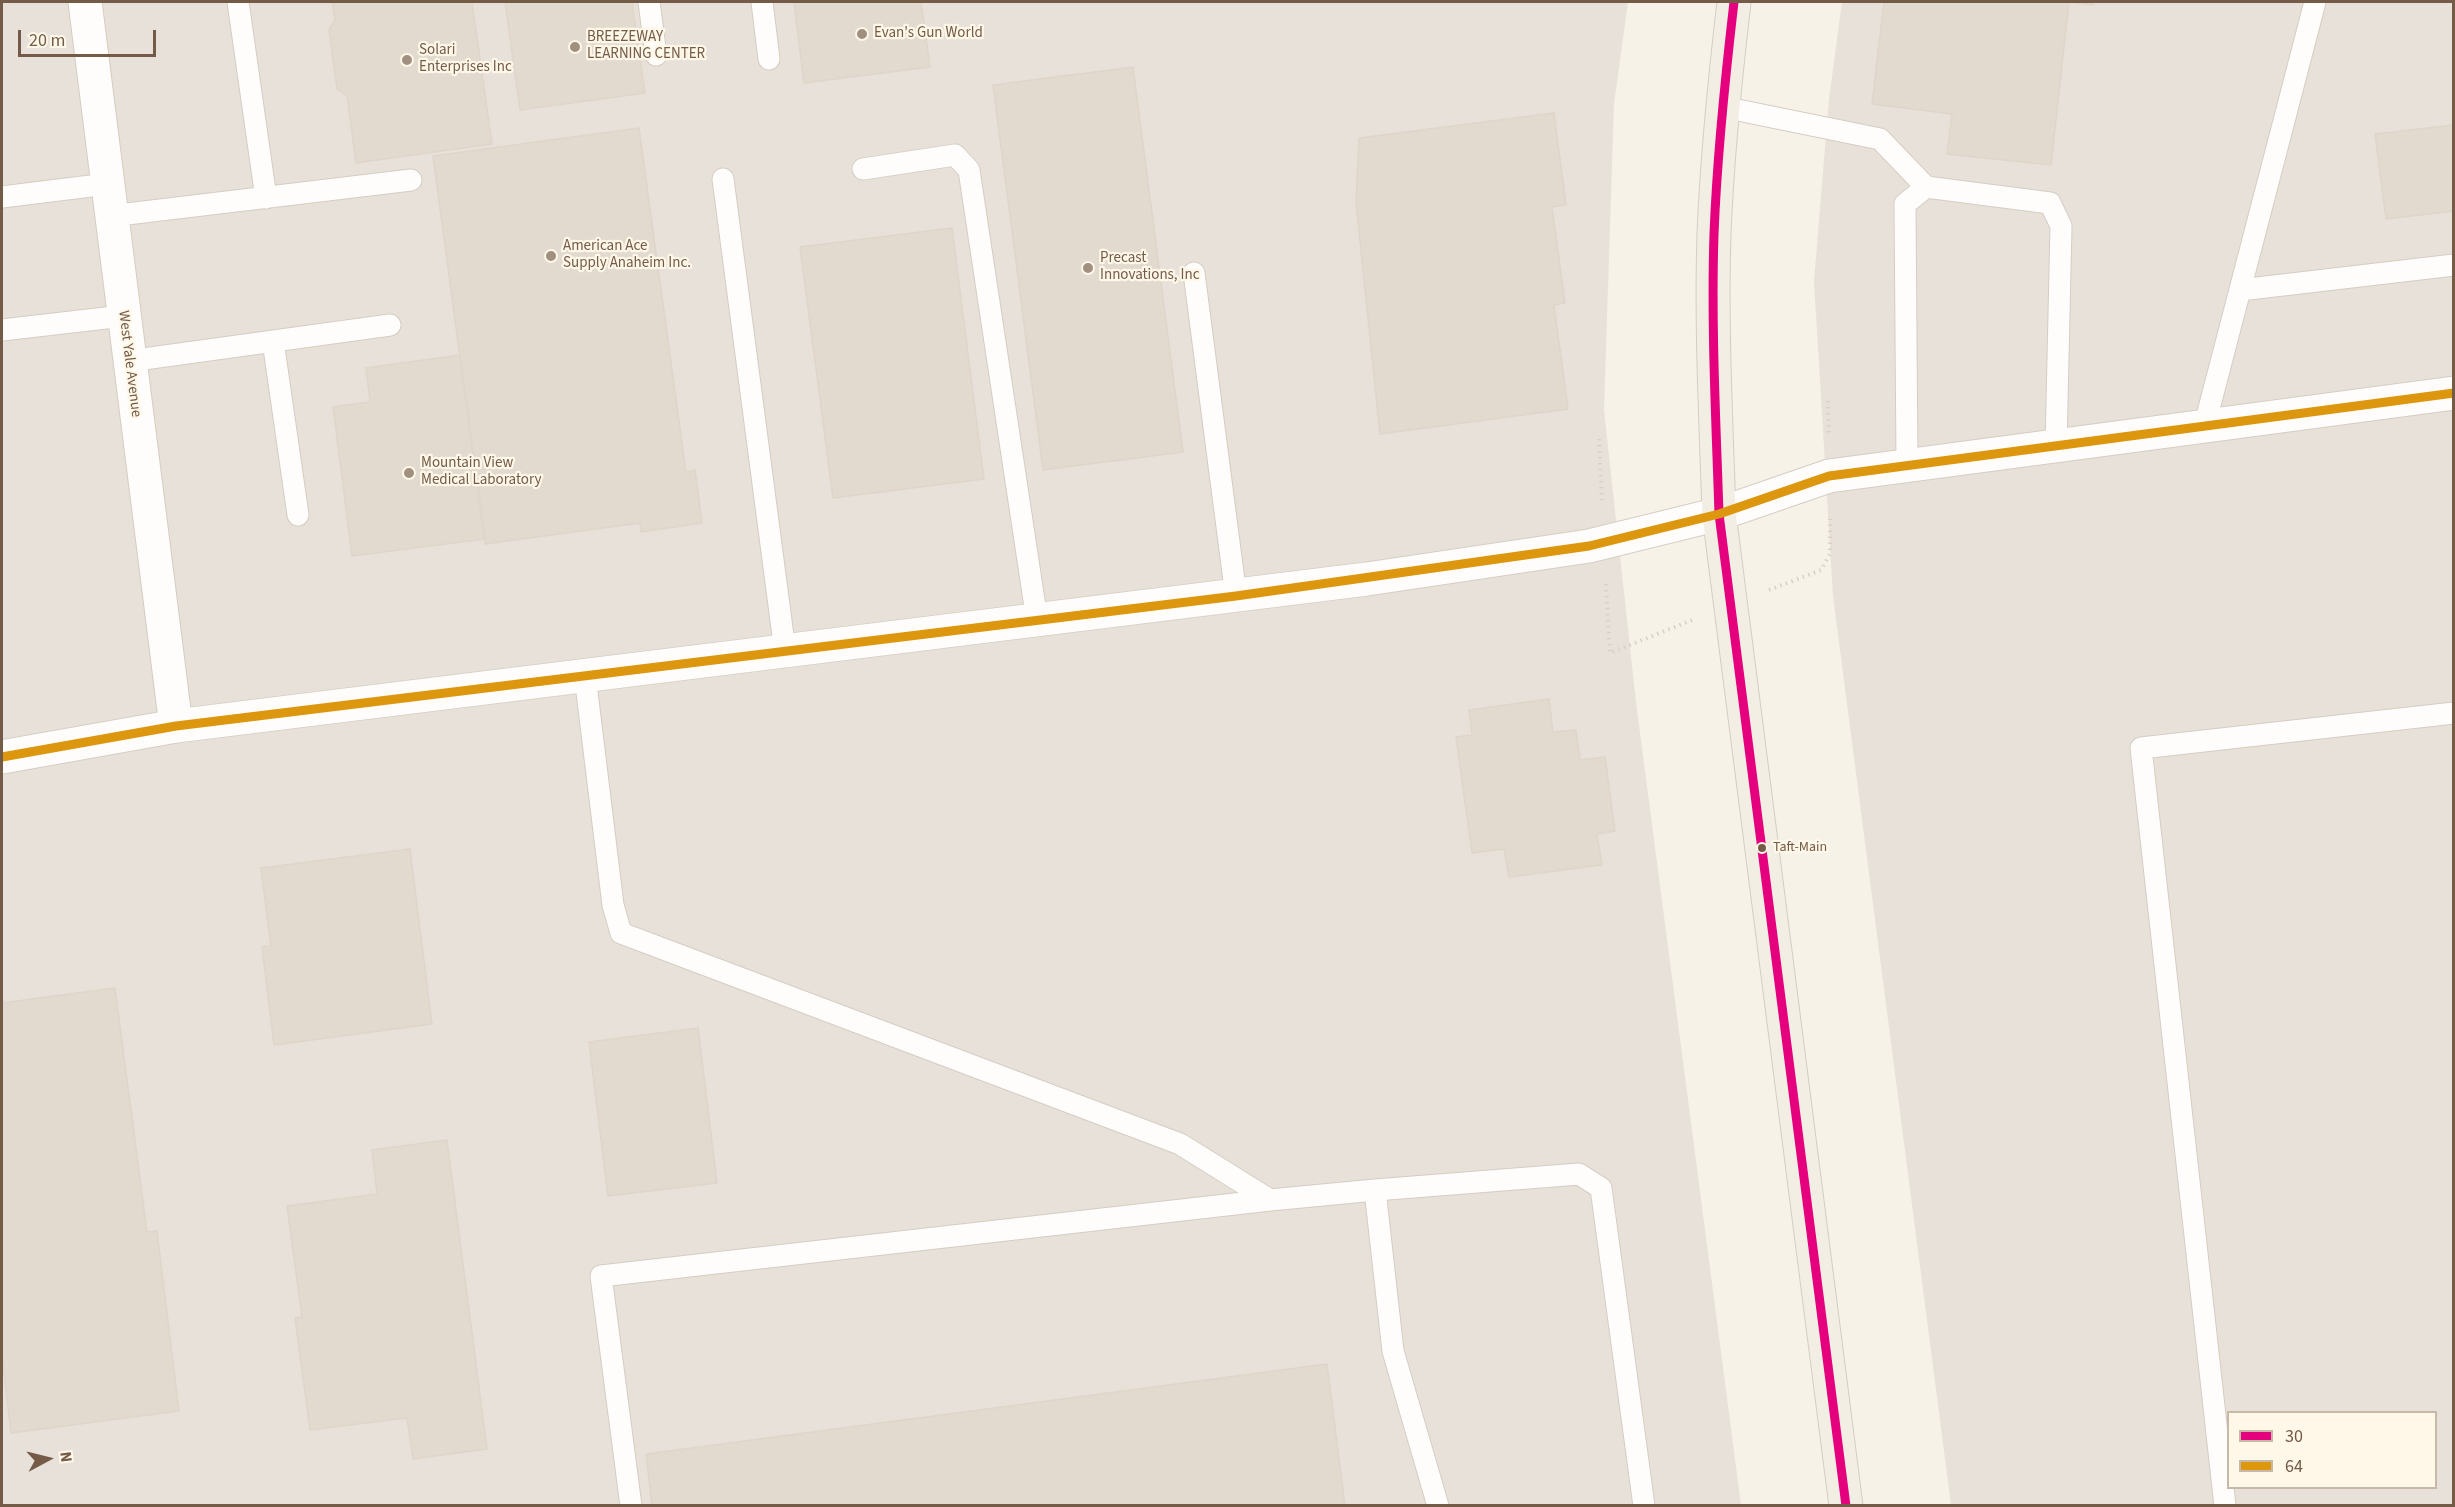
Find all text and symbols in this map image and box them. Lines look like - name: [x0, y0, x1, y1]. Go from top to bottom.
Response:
- scale bar: [21, 18, 159, 56]
- place label: Evan's Gun World: [874, 25, 983, 43]
- marker: Evan's Gun World: [855, 27, 869, 41]
- text: 20 m: [29, 28, 65, 53]
- place label: BREEZEWAY LEARNING CENTER: [587, 29, 705, 64]
- marker: BREEZEWAY LEARNING CENTER: [568, 40, 582, 54]
- place label: Solari Enterprises Inc: [419, 42, 512, 77]
- marker: Solari Enterprises Inc: [400, 53, 414, 67]
- place label: American Ace Supply Anaheim Inc.: [563, 238, 691, 273]
- marker: American Ace Supply Anaheim Inc.: [544, 249, 558, 263]
- place label: Precast Innovations, Inc: [1100, 250, 1200, 285]
- marker: Precast Innovations, Inc: [1081, 261, 1095, 275]
- street label: West Yale Avenue: [114, 310, 144, 418]
- place label: Mountain View Medical Laboratory: [421, 455, 541, 490]
- marker: Mountain View Medical Laboratory: [402, 466, 416, 480]
- place label: Taft-Main: [1773, 840, 1827, 856]
- marker: Taft-Main: [1756, 842, 1768, 854]
- legend: [2227, 1411, 2437, 1489]
- text: 30: [2285, 1424, 2303, 1449]
- north arrow: [18, 1429, 78, 1489]
- text: N: [54, 1450, 77, 1463]
- text: 64: [2285, 1454, 2303, 1479]

